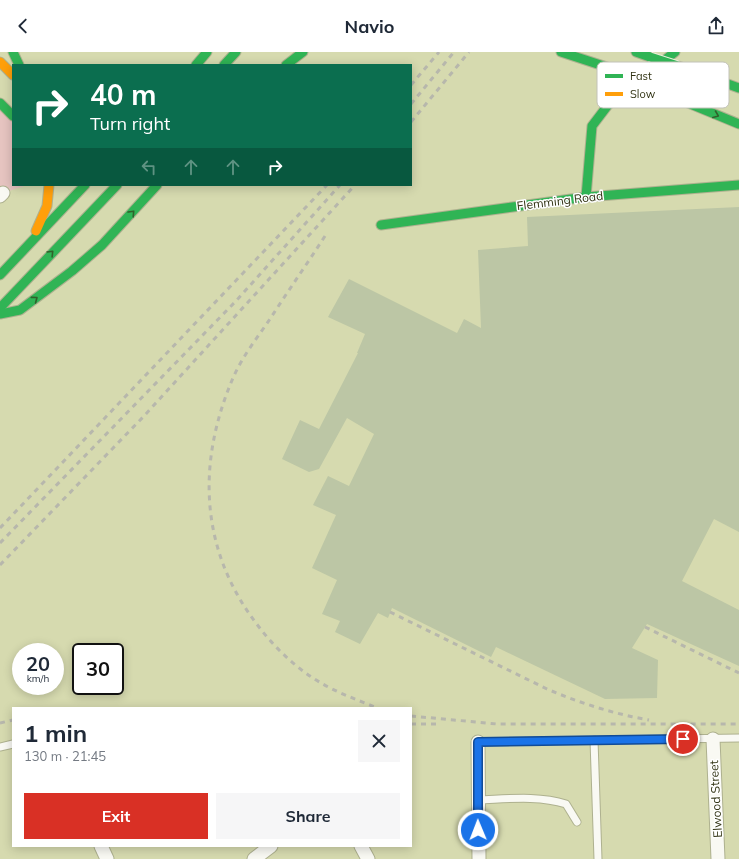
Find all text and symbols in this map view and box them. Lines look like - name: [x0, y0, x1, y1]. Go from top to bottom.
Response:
- icon: back: [12, 15, 34, 37]
- text: Navio: [345, 15, 394, 38]
- icon: share: [705, 15, 727, 37]
- legend: [597, 62, 729, 108]
- text: Fast: [630, 69, 652, 83]
- text: 40 m: [90, 77, 156, 112]
- icon: right: [24, 80, 76, 132]
- text: Slow: [630, 87, 656, 101]
- one-way arrow: [712, 110, 719, 118]
- text: Turn right: [90, 112, 170, 135]
- icon: left: [138, 156, 160, 178]
- icon: ahead: [180, 156, 202, 178]
- icon: ahead: [222, 156, 244, 178]
- icon: right: [264, 156, 286, 178]
- street label: Flemming Road: [516, 188, 604, 213]
- one-way arrow: [127, 210, 134, 218]
- one-way arrow: [46, 250, 54, 258]
- one-way arrow: [31, 296, 38, 304]
- speed limit sign: 30: [72, 643, 124, 695]
- text: 20: [26, 651, 50, 676]
- text: km/h: [27, 672, 49, 685]
- text: 1 min: [24, 718, 87, 748]
- button: close: [358, 720, 400, 762]
- pin: [666, 722, 700, 756]
- icon: arrive: [672, 728, 694, 750]
- text: 130 m · 21:45: [24, 748, 106, 764]
- street label: Elwood Street: [706, 760, 725, 838]
- button: Exit: [24, 793, 208, 839]
- button: Share: [216, 793, 400, 839]
- position arrow: [457, 809, 499, 851]

